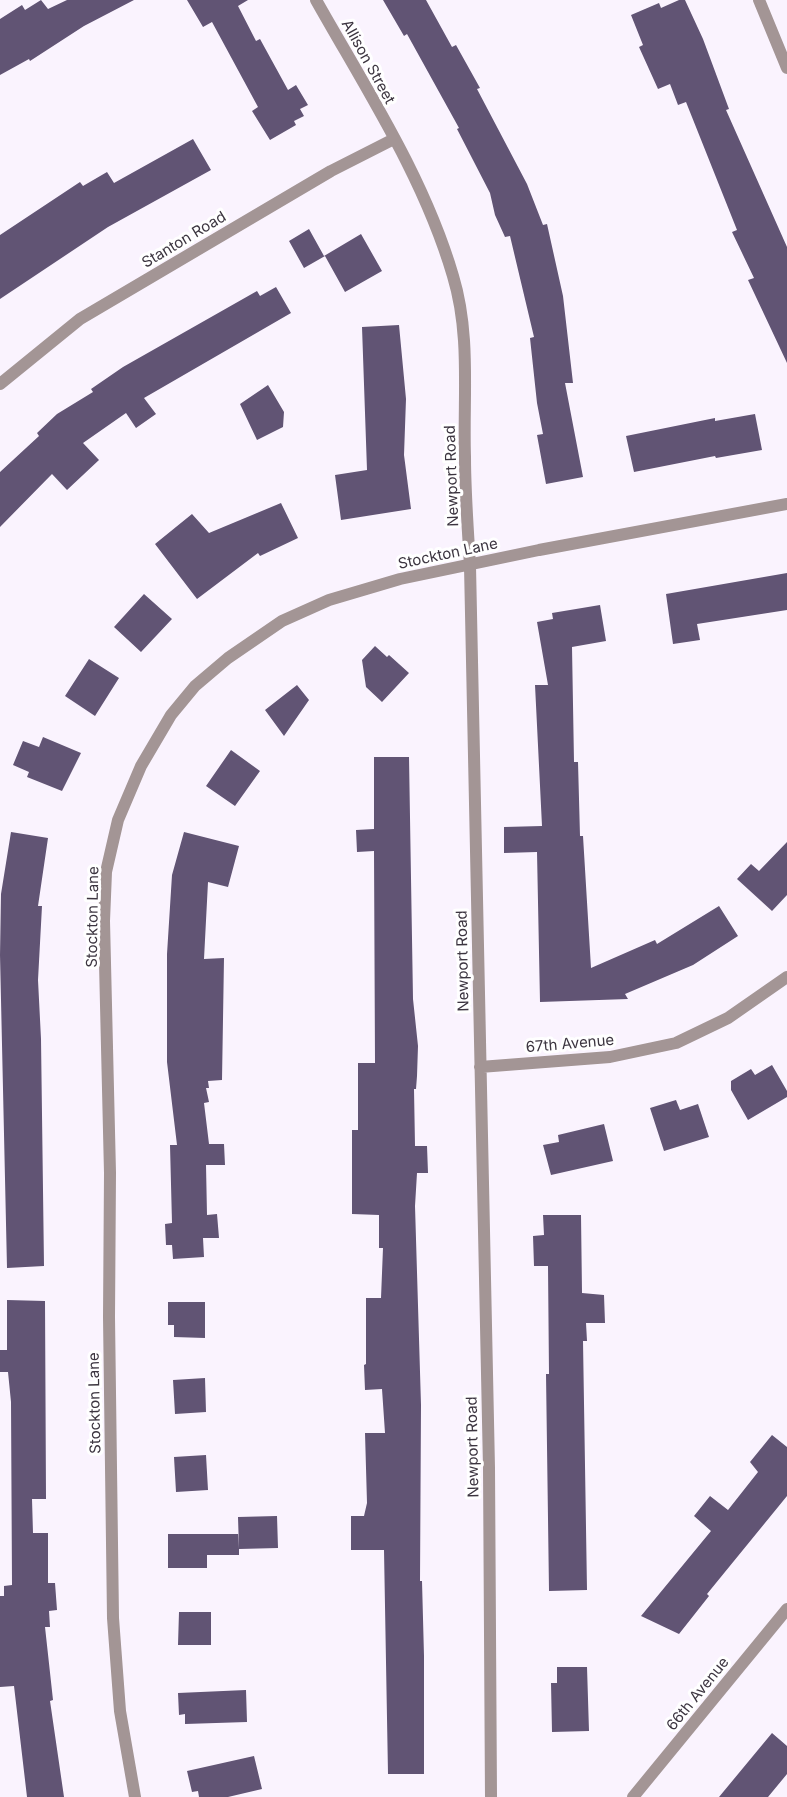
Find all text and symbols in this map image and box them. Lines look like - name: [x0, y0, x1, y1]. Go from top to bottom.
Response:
- street label: Allison Street: [337, 17, 399, 107]
- street label: Stanton Road: [139, 208, 229, 272]
- street label: Newport Road: [441, 425, 463, 527]
- street label: Stockton Lane: [396, 535, 500, 573]
- street label: Stockton Lane: [83, 866, 103, 968]
- street label: Newport Road: [453, 910, 473, 1012]
- street label: 67th Avenue: [525, 1031, 615, 1057]
- street label: Stockton Lane: [85, 1352, 105, 1454]
- street label: Newport Road: [463, 1396, 483, 1498]
- street label: 66th Avenue: [663, 1654, 733, 1734]

